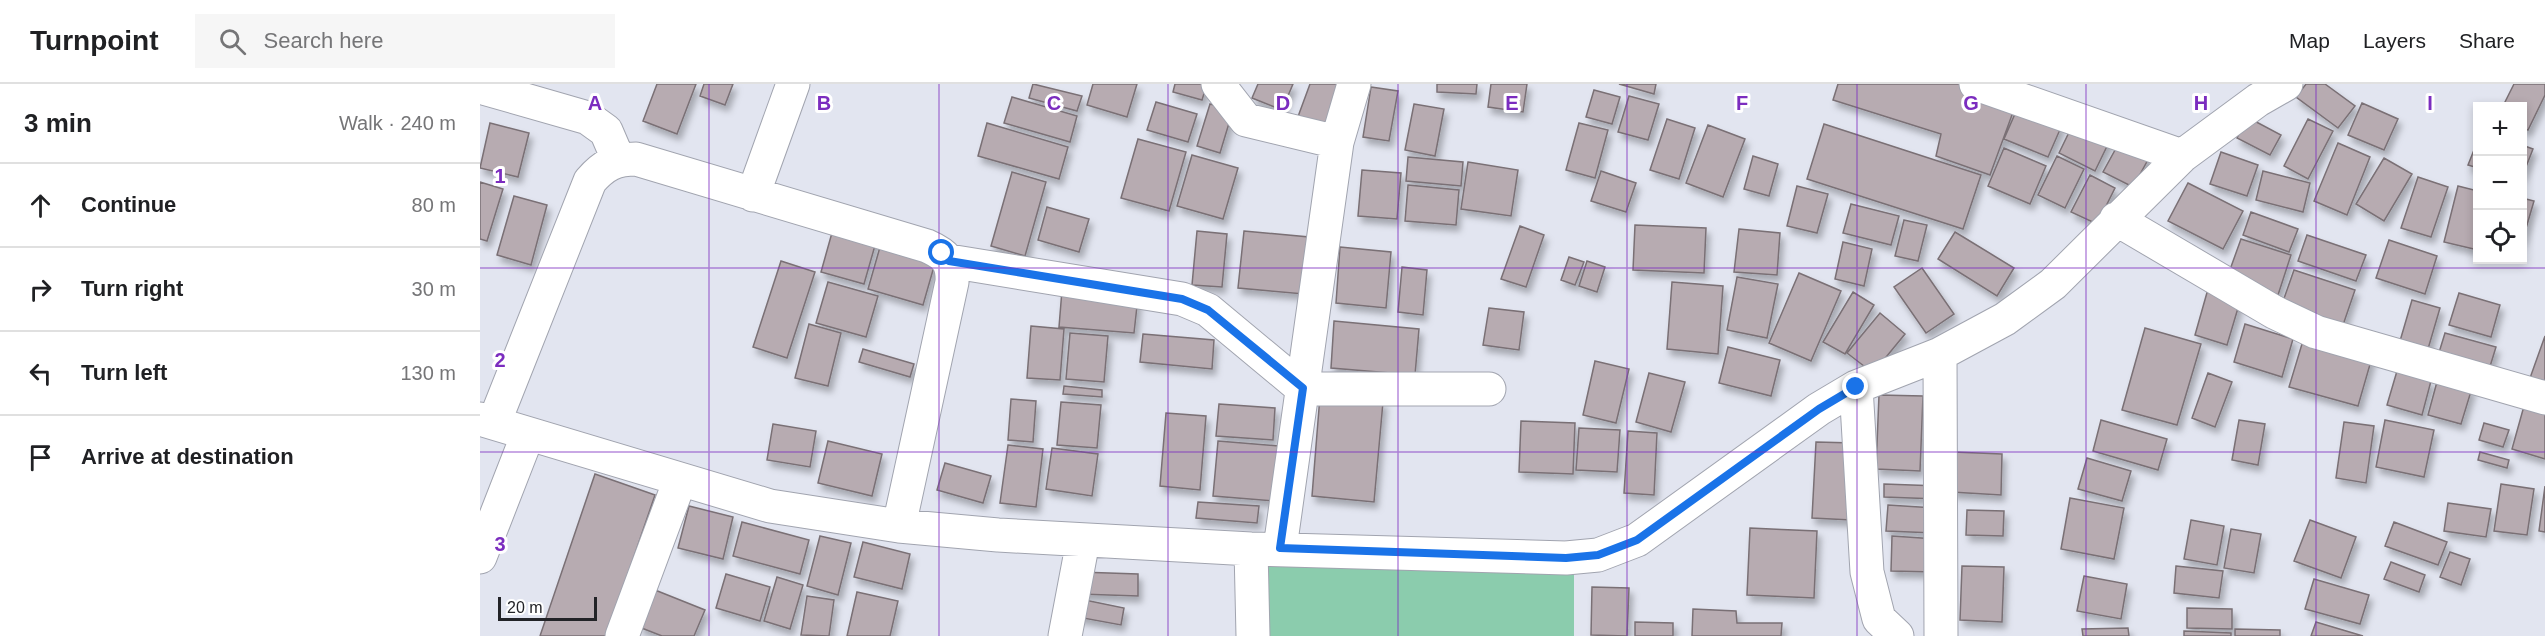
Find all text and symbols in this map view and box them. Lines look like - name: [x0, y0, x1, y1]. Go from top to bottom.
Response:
- search box: [195, 14, 615, 68]
- text: Turnpoint: [30, 25, 159, 56]
- icon: search: [216, 25, 249, 58]
- text: Search here: [264, 28, 383, 53]
- text: Map: [2289, 29, 2330, 52]
- text: Layers: [2363, 29, 2426, 52]
- text: Share: [2459, 29, 2515, 52]
- text: A: [588, 92, 602, 114]
- text: B: [817, 92, 831, 114]
- text: C: [1047, 92, 1061, 114]
- text: D: [1276, 92, 1290, 114]
- text: E: [1505, 92, 1519, 114]
- text: F: [1736, 92, 1748, 114]
- text: G: [1963, 92, 1979, 114]
- text: H: [2194, 92, 2208, 114]
- text: I: [2427, 92, 2433, 114]
- map controls: [2473, 102, 2527, 264]
- button: +: [2473, 102, 2527, 156]
- text: 3 min: [24, 108, 92, 138]
- text: Walk · 240 m: [339, 112, 456, 134]
- button: −: [2473, 156, 2527, 210]
- text: 1: [494, 165, 506, 187]
- icon: ahead: [24, 189, 57, 222]
- text: Continue: [81, 192, 176, 217]
- text: 80 m: [412, 194, 456, 216]
- button: locate: [2473, 210, 2527, 264]
- route start: [928, 239, 954, 265]
- icon: right: [24, 273, 57, 306]
- text: Turn right: [81, 276, 183, 301]
- text: 30 m: [412, 278, 456, 300]
- text: 2: [494, 349, 506, 371]
- icon: left: [24, 357, 57, 390]
- text: Turn left: [81, 360, 167, 385]
- text: 130 m: [400, 362, 456, 384]
- route end: [1842, 373, 1868, 399]
- icon: arrive: [24, 441, 57, 474]
- text: Arrive at destination: [81, 444, 294, 469]
- text: 3: [494, 533, 506, 555]
- scale bar: [498, 594, 597, 622]
- text: 20 m: [507, 599, 543, 616]

